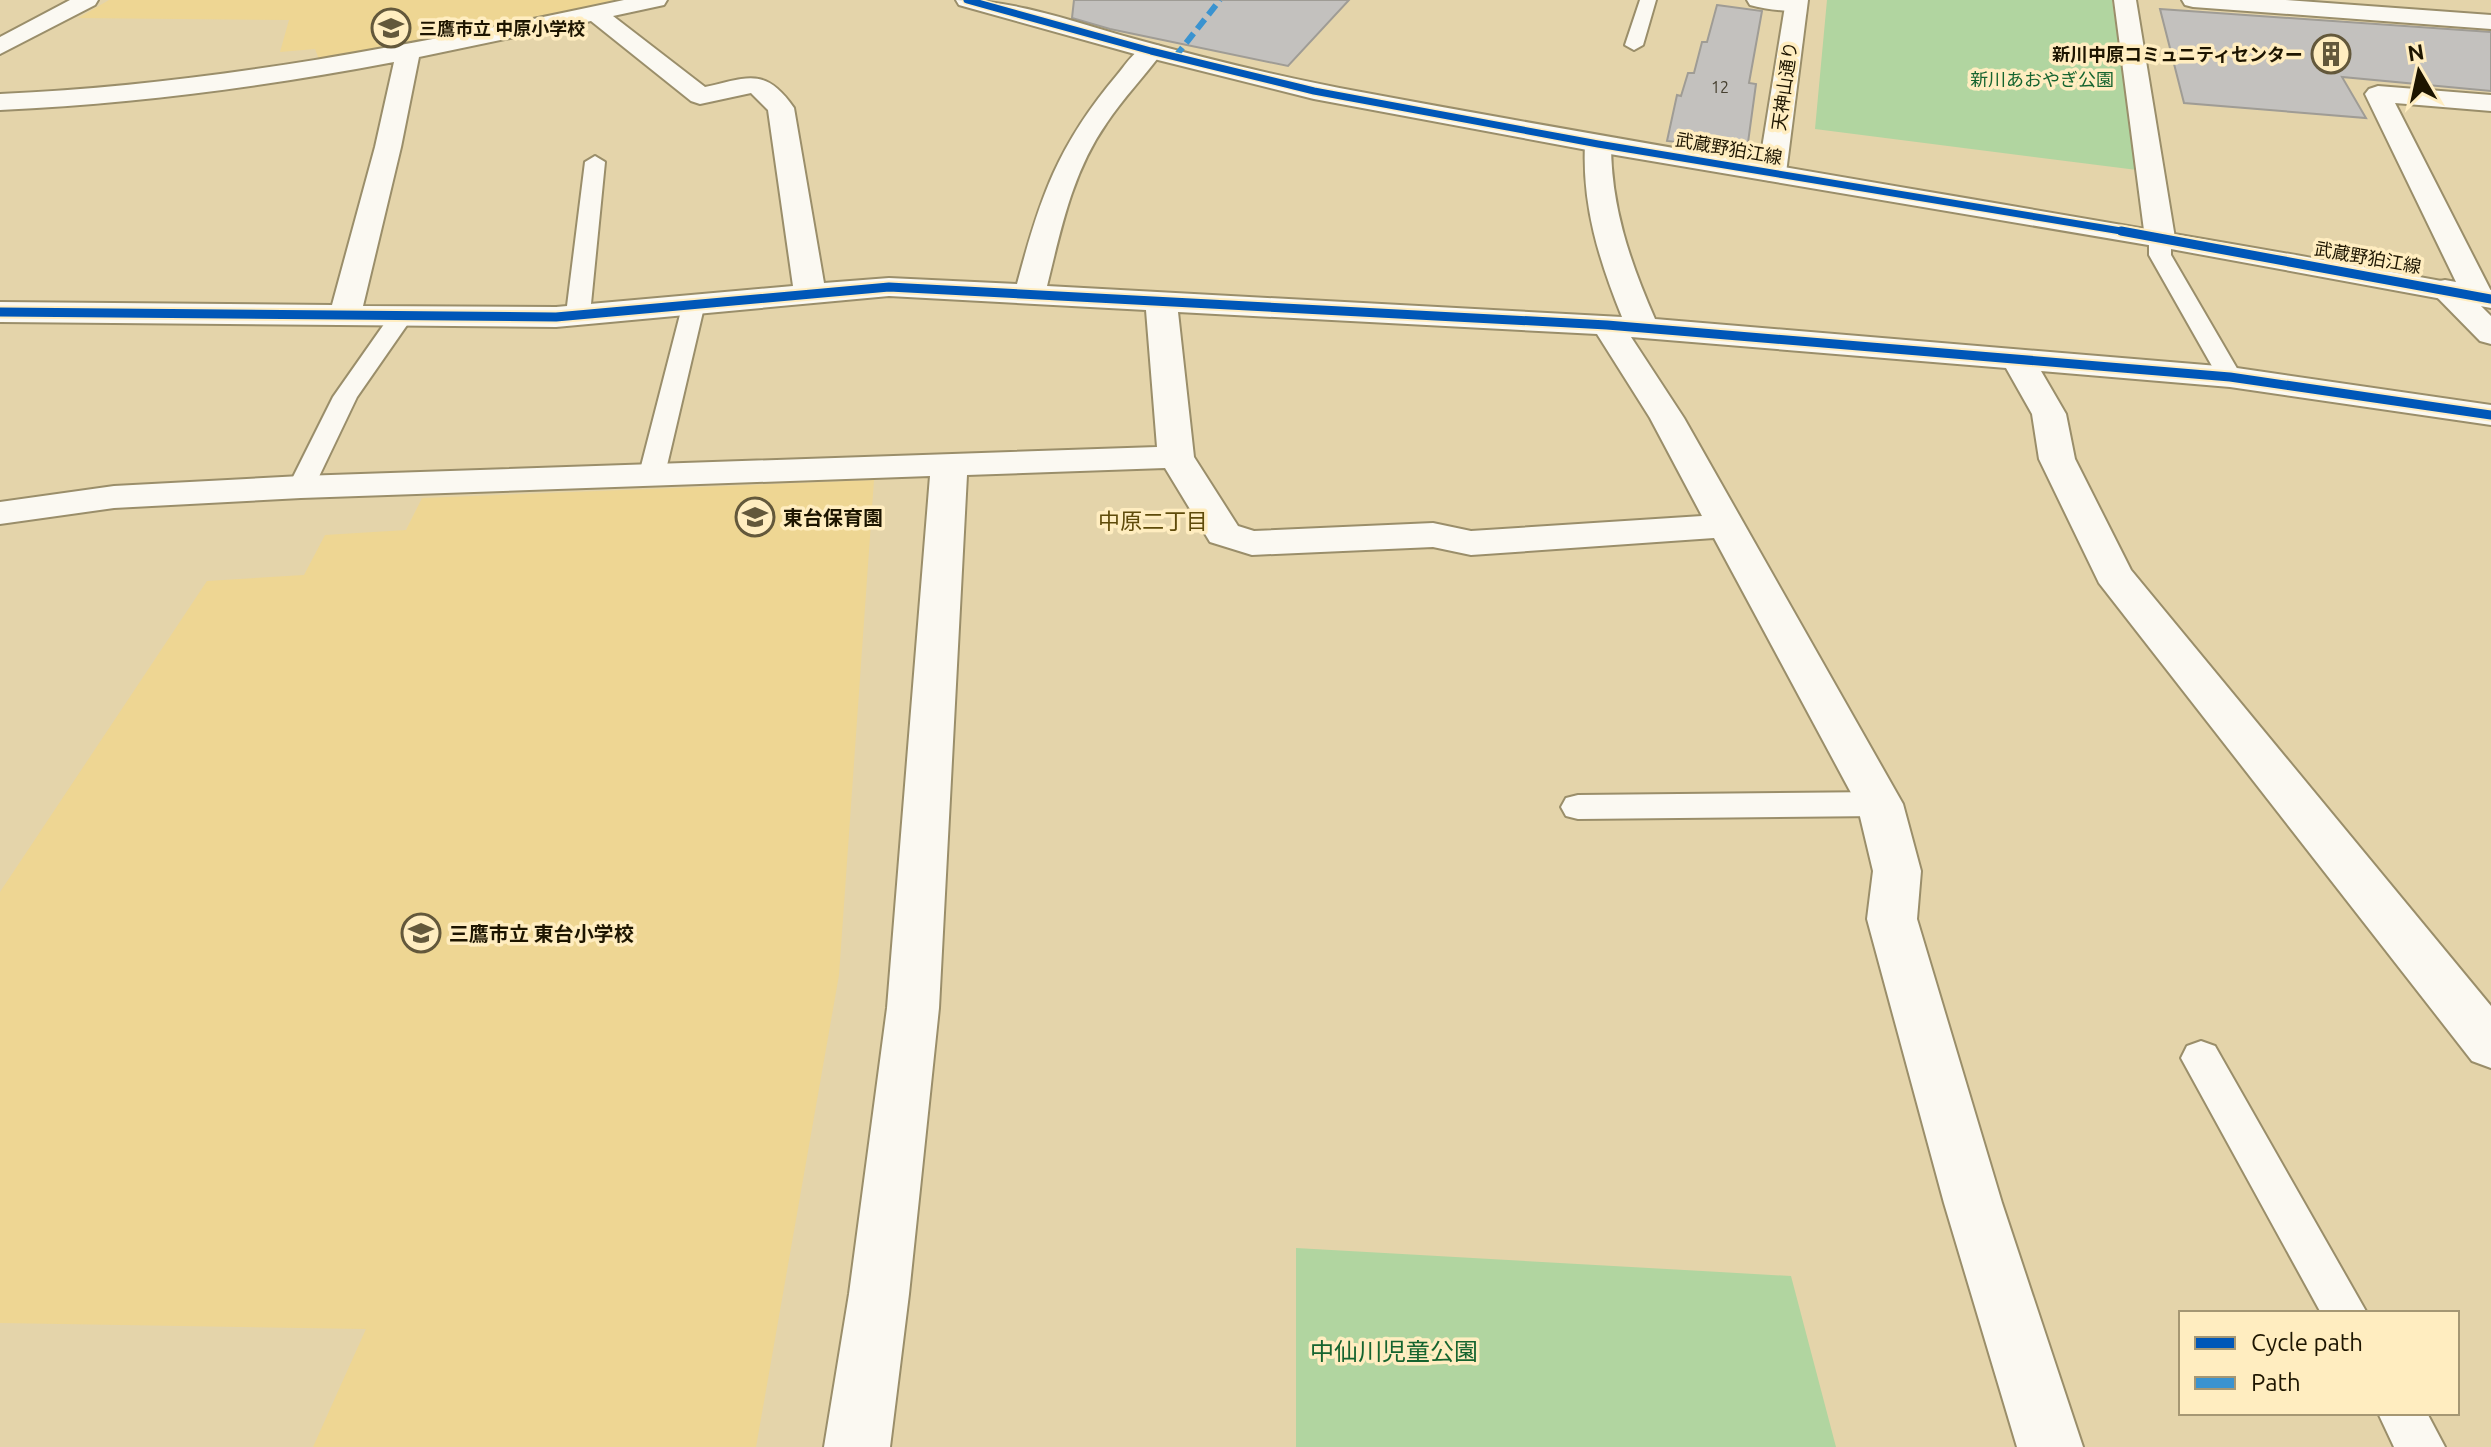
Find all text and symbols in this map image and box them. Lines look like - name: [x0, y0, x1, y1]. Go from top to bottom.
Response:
- school or university icon: 三鷹市立 中原小学校: [370, 7, 412, 49]
- place label: 三鷹市立 中原小学校: [419, 18, 585, 38]
- north arrow: [2379, 32, 2459, 112]
- building icon: 新川中原コミュニティセンター: [2310, 33, 2352, 75]
- text: N: [2406, 38, 2426, 65]
- street label: 天神山通り: [1768, 40, 1800, 132]
- place label: 新川中原コミュニティセンター: [2052, 44, 2303, 64]
- park label: 新川あおやぎ公園: [1970, 69, 2114, 89]
- house number: 12: [1711, 78, 1729, 96]
- street label: 武蔵野狛江線: [1674, 129, 1784, 167]
- street label: 武蔵野狛江線: [2313, 238, 2423, 276]
- school or university icon: 東台保育園: [734, 496, 776, 538]
- place label: 東台保育園: [783, 506, 883, 529]
- district label: 中原二丁目: [1098, 508, 1208, 533]
- school or university icon: 三鷹市立 東台小学校: [400, 912, 442, 954]
- place label: 三鷹市立 東台小学校: [449, 922, 634, 945]
- legend: [2179, 1311, 2459, 1415]
- text: Cycle path: [2251, 1329, 2363, 1356]
- park label: 中仙川児童公園: [1310, 1338, 1478, 1365]
- text: Path: [2251, 1369, 2301, 1396]

